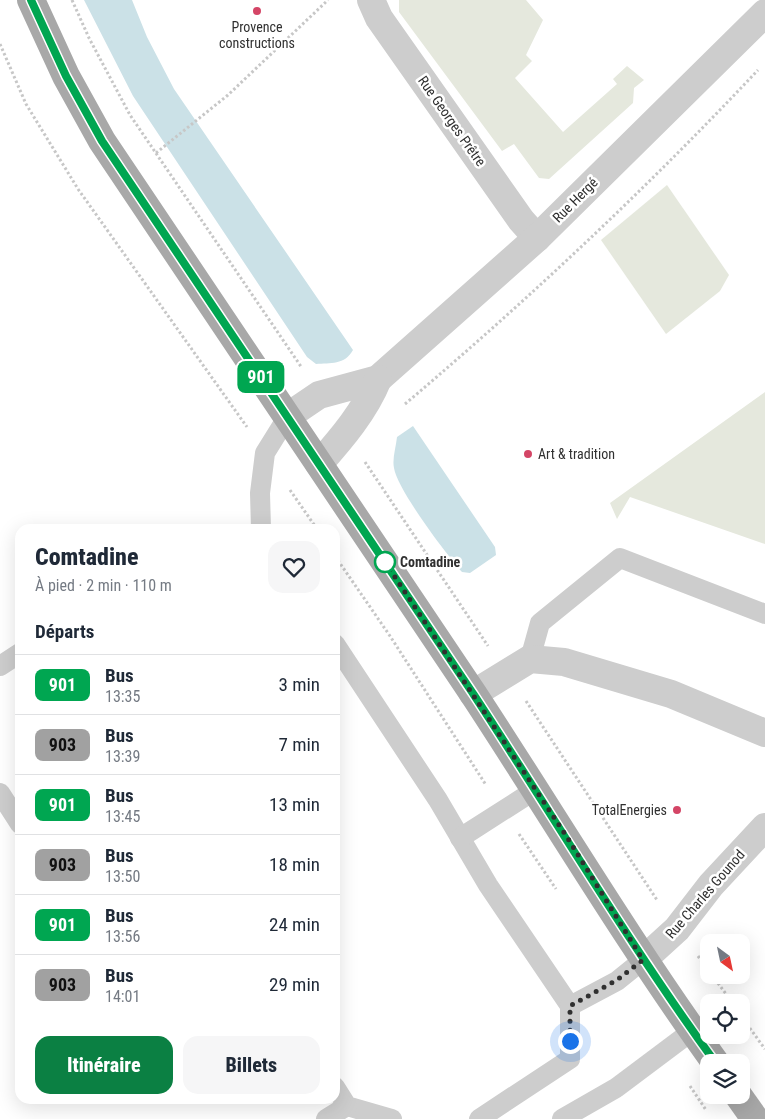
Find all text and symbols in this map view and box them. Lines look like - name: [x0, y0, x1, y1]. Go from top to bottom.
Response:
- marker: Provence constructions: [251, 5, 263, 17]
- place label: Provence constructions: [219, 19, 295, 51]
- street label: Rue Georges Prêtre: [415, 73, 489, 169]
- street label: Rue Hergé: [549, 174, 601, 226]
- line badge: 901: [232, 361, 290, 393]
- text: 901: [247, 366, 275, 387]
- place label: Art & tradition: [538, 446, 615, 462]
- marker: Art & tradition: [522, 448, 534, 460]
- button: heart: [268, 541, 320, 593]
- text: Comtadine: [35, 543, 139, 571]
- marker: Comtadine: [374, 551, 396, 573]
- place label: Comtadine: [400, 554, 461, 570]
- text: À pied · 2 min · 110 m: [35, 576, 172, 595]
- text: Départs: [35, 620, 94, 643]
- text: Bus: [105, 664, 134, 687]
- text: 3 min: [278, 673, 320, 696]
- text: 901: [49, 674, 76, 695]
- text: 13:35: [105, 687, 140, 706]
- text: Bus: [105, 724, 134, 747]
- text: 7 min: [278, 733, 320, 756]
- text: 903: [49, 734, 76, 755]
- text: 13:39: [105, 747, 140, 766]
- text: Bus: [105, 784, 134, 807]
- text: 13 min: [269, 793, 320, 816]
- text: 901: [49, 794, 76, 815]
- place label: TotalEnergies: [592, 802, 667, 818]
- marker: TotalEnergies: [671, 804, 683, 816]
- text: 13:45: [105, 807, 140, 826]
- text: Bus: [105, 844, 134, 867]
- street label: Rue Charles Gounod: [662, 847, 748, 941]
- text: 18 min: [269, 853, 320, 876]
- text: 903: [49, 854, 76, 875]
- text: 13:50: [105, 867, 140, 886]
- text: Bus: [105, 904, 134, 927]
- text: 24 min: [269, 913, 320, 936]
- text: 901: [49, 914, 76, 935]
- text: 13:56: [105, 927, 140, 946]
- north arrow: [700, 934, 750, 984]
- map controls: [700, 934, 750, 1104]
- text: Bus: [105, 964, 134, 987]
- text: 29 min: [269, 973, 320, 996]
- text: 903: [49, 974, 76, 995]
- text: 14:01: [105, 987, 140, 1006]
- button: locate: [700, 994, 750, 1044]
- your location: [558, 1029, 583, 1054]
- button: Itinéraire: [35, 1036, 173, 1094]
- button: Billets: [183, 1036, 320, 1094]
- button: layers: [700, 1054, 750, 1104]

